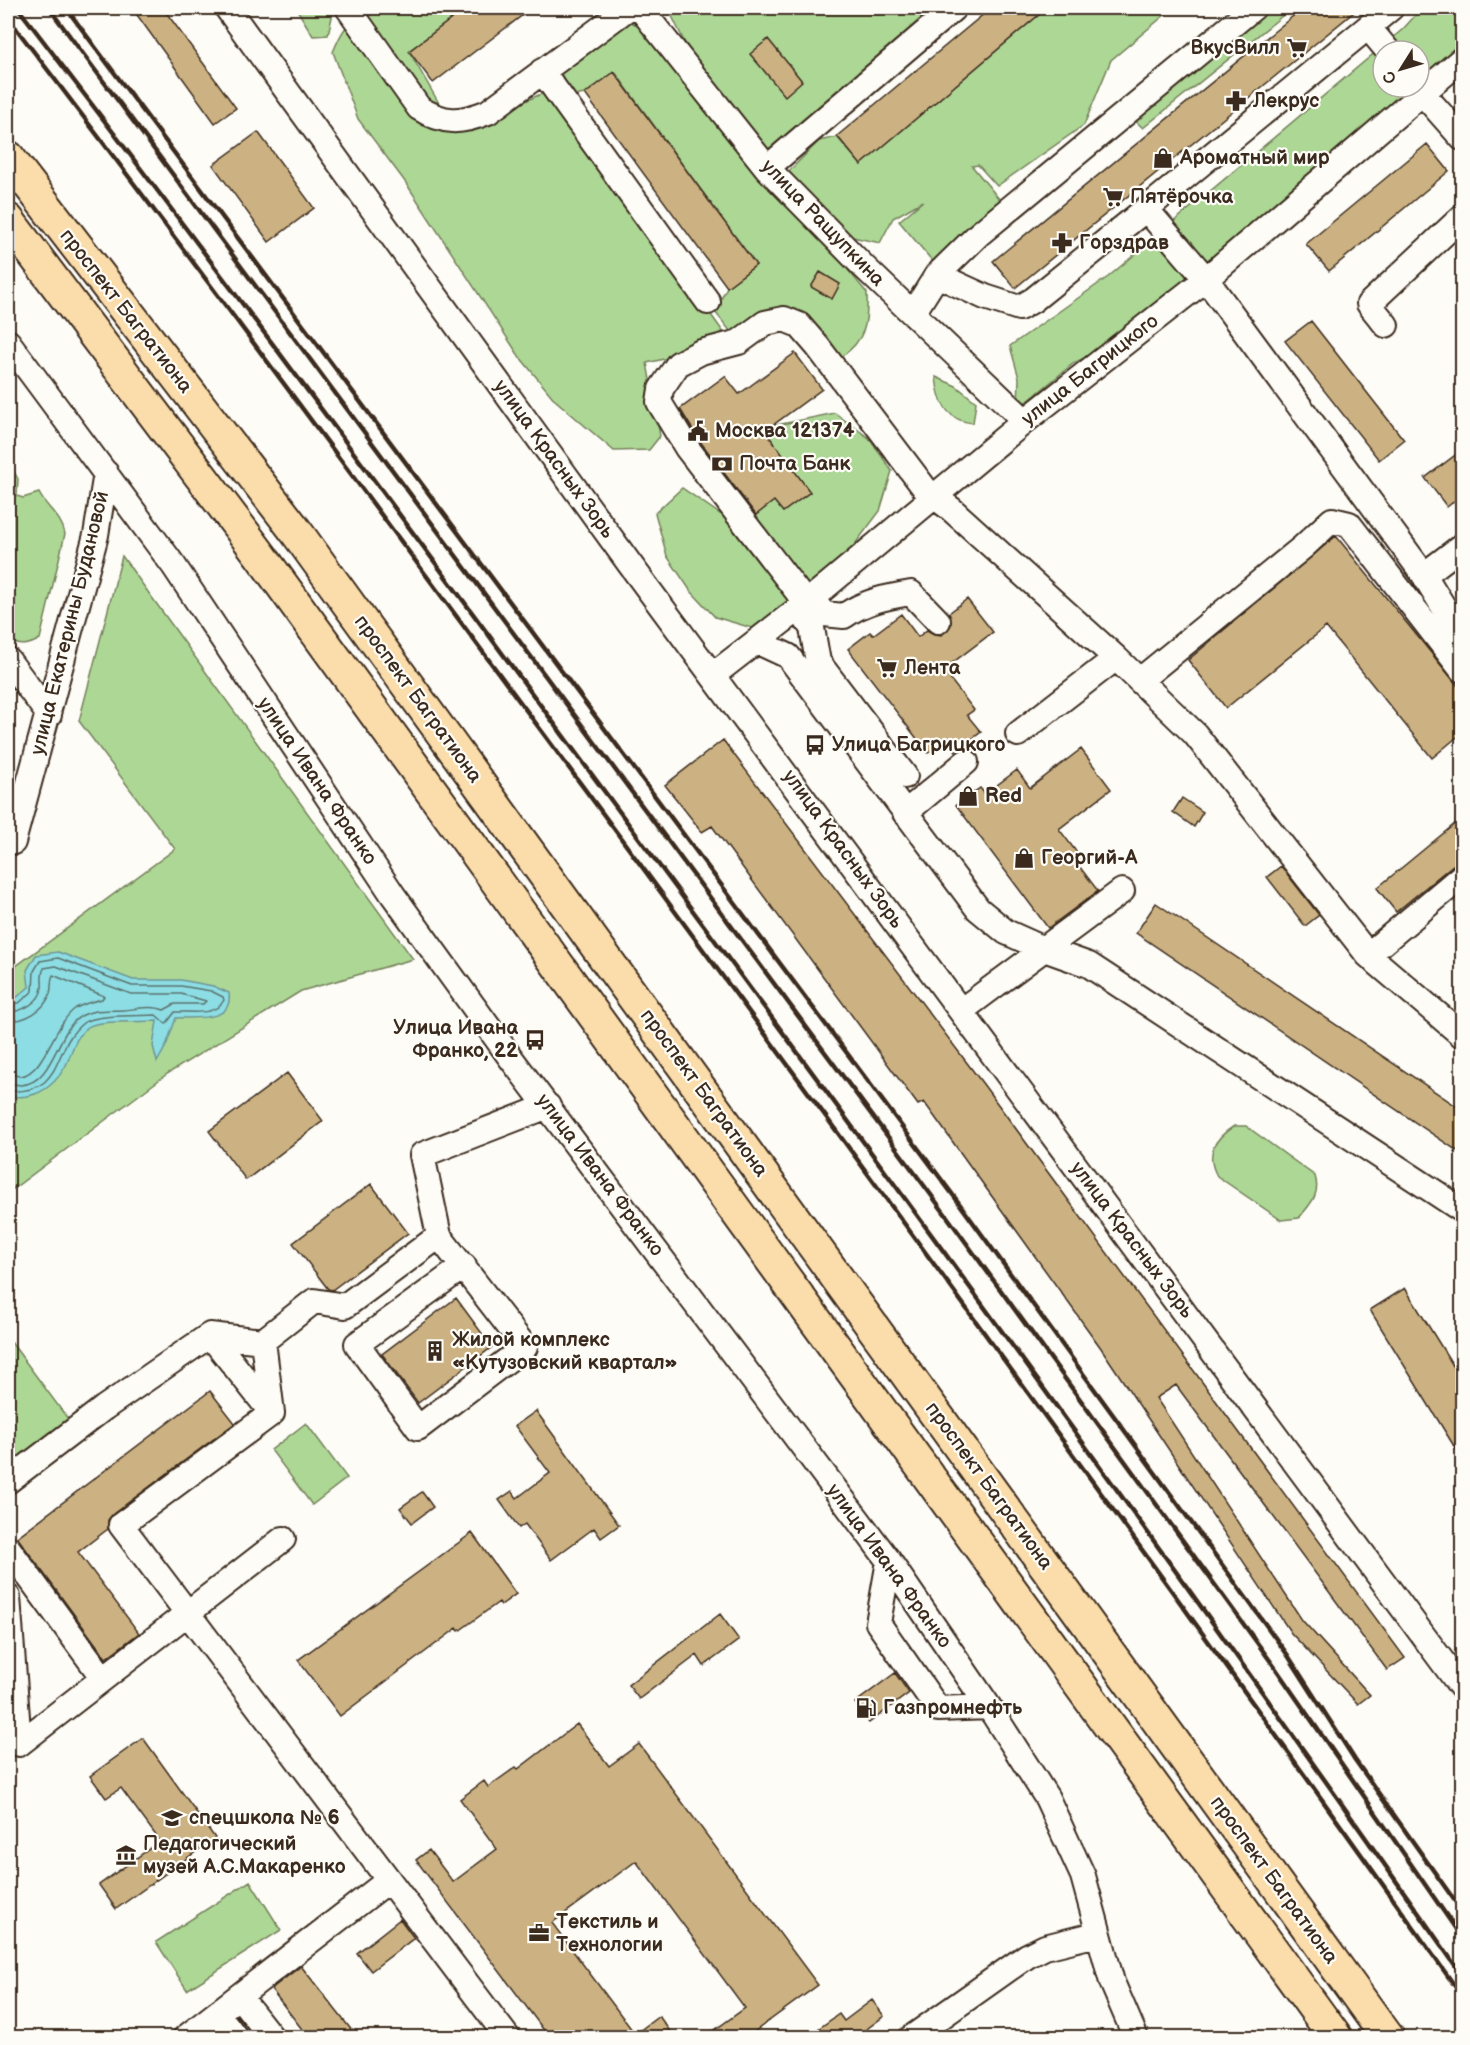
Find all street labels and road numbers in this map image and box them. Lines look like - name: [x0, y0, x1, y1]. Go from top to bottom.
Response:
- street label: улица Ращупкина: [756, 154, 890, 292]
- street label: проспект Багратиона: [54, 224, 198, 398]
- street label: улица Багрицкого: [1017, 309, 1163, 431]
- street label: улица Красных Зорь: [488, 375, 620, 543]
- street label: улица Екатерины Будановой: [26, 489, 114, 757]
- street label: проспект Багратиона: [349, 610, 487, 788]
- street label: улица Ивана Франко: [252, 693, 382, 869]
- street label: улица Красных Зорь: [777, 765, 909, 933]
- street label: проспект Багратиона: [635, 1004, 773, 1182]
- street label: улица Ивана Франко: [531, 1089, 669, 1261]
- street label: улица Красных Зорь: [1065, 1157, 1199, 1323]
- street label: проспект Багратиона: [920, 1397, 1058, 1575]
- street label: улица Ивана Франко: [821, 1479, 957, 1653]
- street label: проспект Багратиона: [1205, 1791, 1343, 1969]

